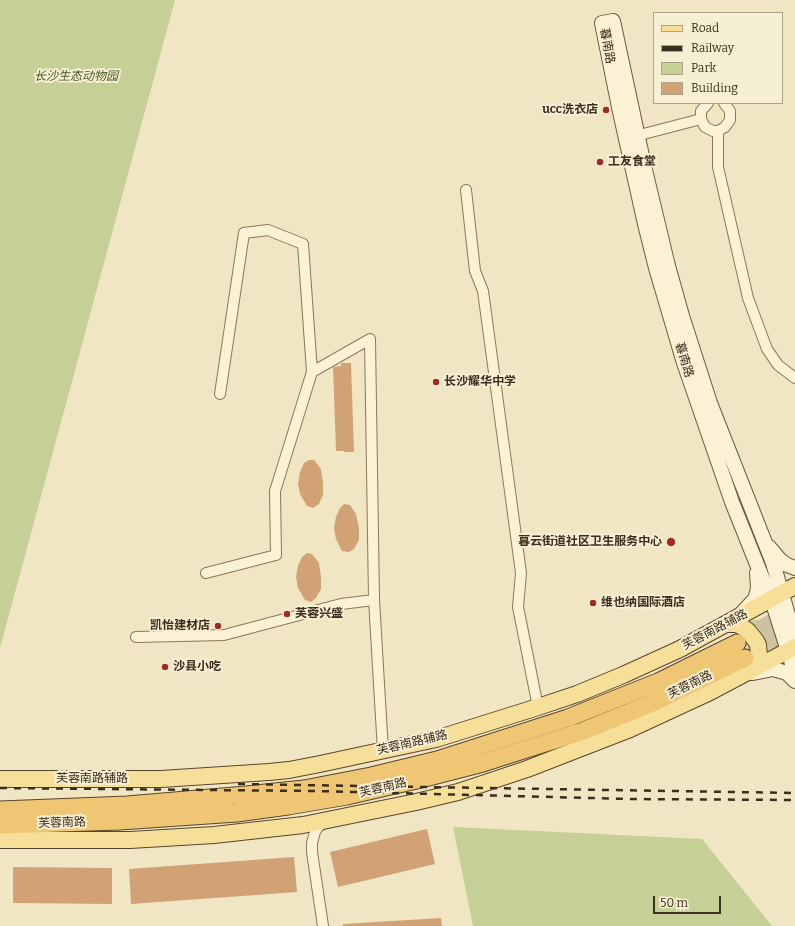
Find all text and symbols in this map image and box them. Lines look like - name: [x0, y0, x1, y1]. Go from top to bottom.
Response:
- legend: [653, 12, 783, 104]
- text: Road: [691, 21, 719, 35]
- street label: 暮南路: [597, 27, 617, 65]
- text: Railway: [691, 41, 734, 55]
- text: Park: [691, 61, 716, 75]
- park label: 长沙生态动物园: [34, 70, 118, 84]
- text: Building: [691, 81, 738, 95]
- place label: ucc洗衣店: [542, 103, 598, 117]
- marker: ucc洗衣店: [601, 105, 611, 115]
- place label: 工友食堂: [608, 155, 656, 169]
- marker: 工友食堂: [595, 157, 605, 167]
- street label: 暮南路: [672, 341, 696, 379]
- place label: 长沙耀华中学: [444, 375, 516, 389]
- marker: 长沙耀华中学: [431, 377, 441, 387]
- place label: 暮云街道社区卫生服务中心: [518, 535, 662, 549]
- marker: 暮云街道社区卫生服务中心: [665, 536, 677, 548]
- place label: 维也纳国际酒店: [601, 596, 685, 610]
- marker: 维也纳国际酒店: [588, 598, 598, 608]
- place label: 芙蓉兴盛: [295, 607, 343, 621]
- street label: 芙蓉南路辅路: [680, 607, 750, 653]
- marker: 芙蓉兴盛: [282, 609, 292, 619]
- place label: 凯怡建材店: [150, 619, 210, 633]
- marker: 凯怡建材店: [213, 621, 223, 631]
- place label: 沙县小吃: [173, 660, 221, 674]
- marker: 沙县小吃: [160, 662, 170, 672]
- street label: 芙蓉南路: [665, 668, 715, 702]
- street label: 芙蓉南路辅路: [375, 728, 449, 758]
- street label: 芙蓉南路辅路: [56, 772, 128, 786]
- street label: 芙蓉南路: [358, 776, 408, 800]
- street label: 芙蓉南路: [38, 815, 86, 831]
- scale bar: [655, 888, 723, 914]
- text: 50 m: [660, 896, 688, 910]

